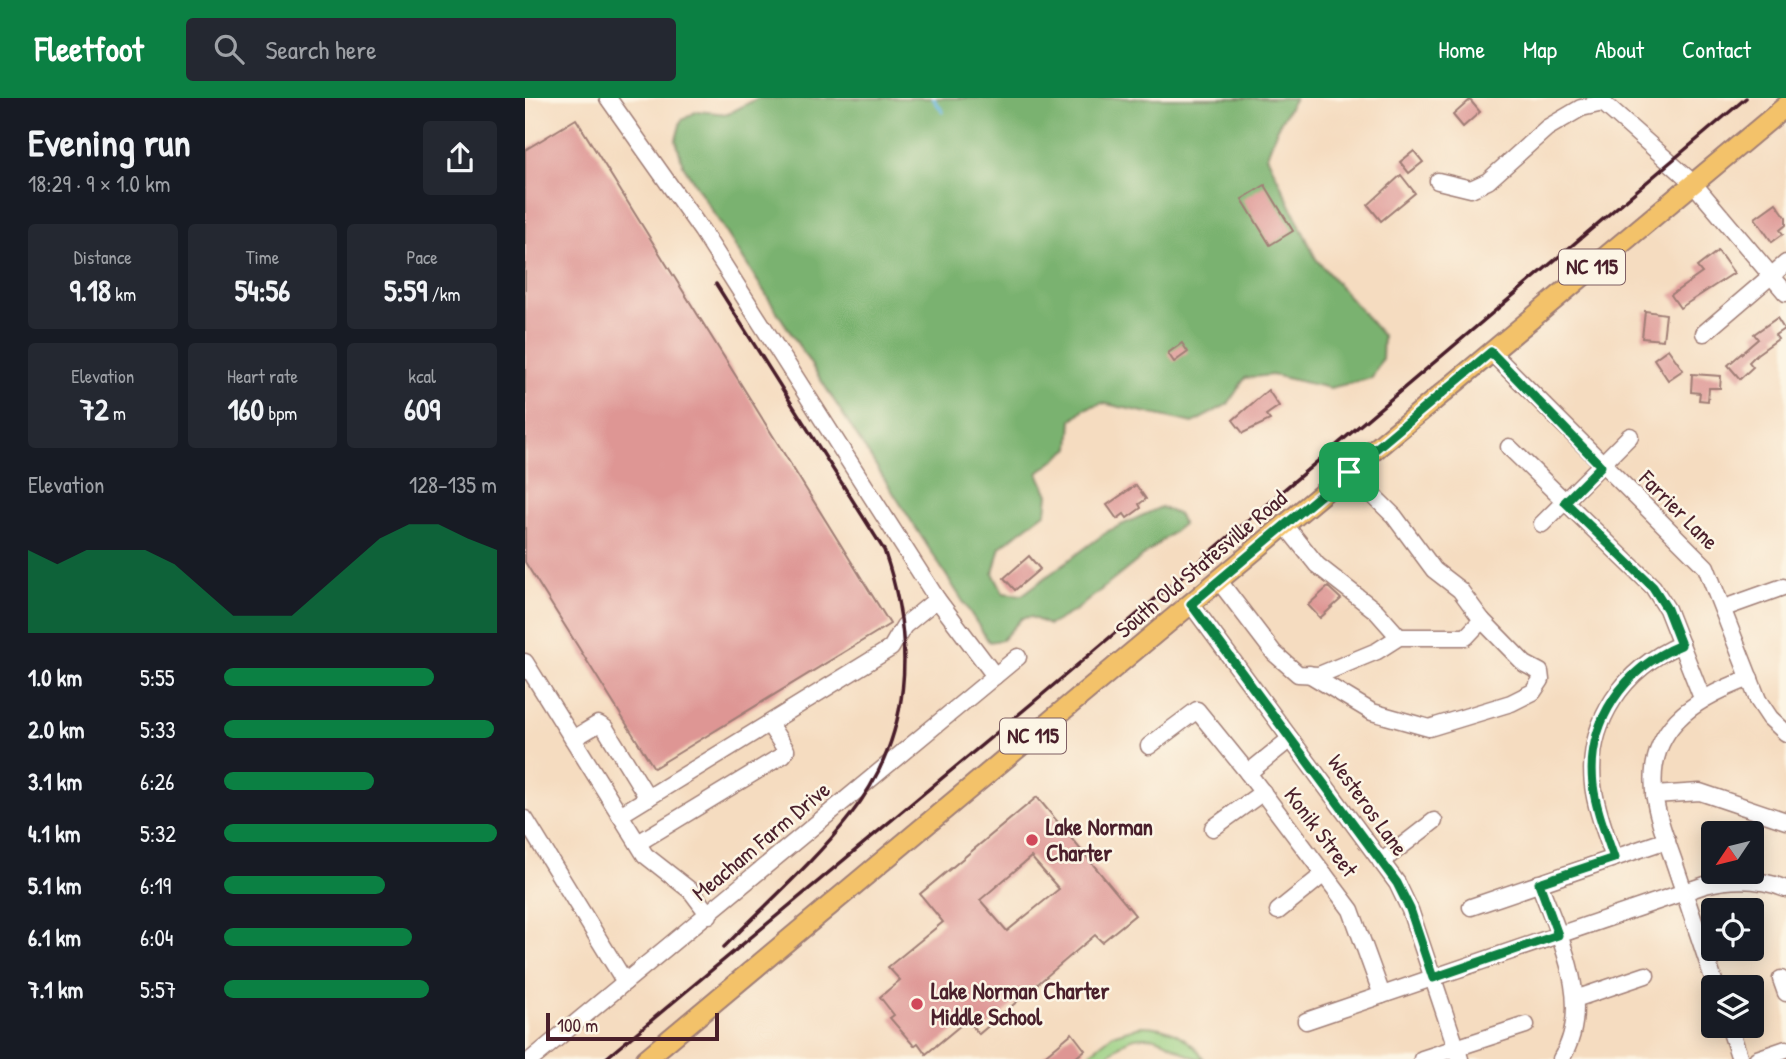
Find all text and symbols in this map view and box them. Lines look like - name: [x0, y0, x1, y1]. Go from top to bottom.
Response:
- search box: [186, 18, 676, 81]
- text: Fleetfoot: [35, 27, 144, 71]
- icon: search: [210, 30, 248, 68]
- text: Search here: [266, 32, 377, 67]
- text: Home: [1438, 33, 1485, 65]
- text: Map: [1523, 33, 1557, 65]
- text: About: [1595, 33, 1644, 65]
- text: Contact: [1682, 33, 1751, 65]
- text: Evening run: [28, 116, 191, 168]
- button: share: [423, 121, 497, 195]
- text: 18:29 · 9 × 1.0 km: [28, 168, 170, 199]
- text: Distance: [74, 244, 132, 270]
- text: Time: [246, 244, 279, 270]
- text: Pace: [406, 244, 438, 270]
- road number: NC 115: [1559, 250, 1625, 284]
- text: 9.18: [70, 270, 111, 310]
- text: 54:56: [235, 270, 290, 310]
- text: 5:59: [384, 270, 427, 310]
- text: km: [111, 281, 136, 307]
- text: /km: [427, 281, 460, 307]
- text: Elevation: [71, 363, 134, 389]
- text: Heart rate: [227, 363, 298, 389]
- text: kcal: [408, 363, 436, 389]
- text: 72: [80, 389, 109, 429]
- text: 160: [228, 389, 264, 429]
- text: 609: [404, 389, 440, 429]
- text: m: [109, 400, 126, 426]
- text: bpm: [264, 400, 297, 426]
- pin: [1319, 442, 1379, 502]
- icon: arrive: [1330, 453, 1368, 491]
- street label: Farrier Lane: [1632, 462, 1726, 556]
- text: Elevation: [28, 469, 104, 500]
- text: 128–135 m: [409, 469, 497, 500]
- street label: South Old Statesville Road: [1108, 483, 1293, 645]
- text: 1.0 km: [28, 662, 82, 693]
- text: 5:55: [140, 662, 175, 693]
- text: 2.0 km: [28, 714, 84, 745]
- text: 5:33: [140, 714, 176, 745]
- road number: NC 115: [1000, 718, 1066, 754]
- street label: Westeros Lane: [1321, 748, 1416, 862]
- text: 3.1 km: [28, 766, 82, 797]
- text: 6:26: [140, 766, 174, 797]
- street label: Meacham Farm Drive: [685, 774, 836, 907]
- street label: Konik Street: [1277, 780, 1366, 884]
- place label: Lake Norman Charter: [1046, 811, 1153, 868]
- text: 4.1 km: [28, 818, 80, 849]
- text: 5:32: [140, 818, 176, 849]
- north arrow: [1701, 821, 1764, 884]
- map controls: [1701, 821, 1764, 1038]
- marker: Lake Norman Charter: [1024, 832, 1040, 848]
- text: 5.1 km: [28, 870, 81, 901]
- text: 6:19: [140, 870, 171, 901]
- button: locate: [1701, 898, 1764, 961]
- text: 6.1 km: [28, 922, 81, 953]
- text: 6:04: [140, 922, 173, 953]
- text: 7.1 km: [28, 974, 83, 1005]
- text: 5:57: [140, 974, 176, 1005]
- place label: Lake Norman Charter Middle School: [931, 975, 1109, 1032]
- button: layers: [1701, 975, 1764, 1038]
- marker: Lake Norman Charter Middle School: [909, 996, 925, 1012]
- scale bar: [546, 1010, 719, 1042]
- text: 100 m: [557, 1012, 598, 1038]

